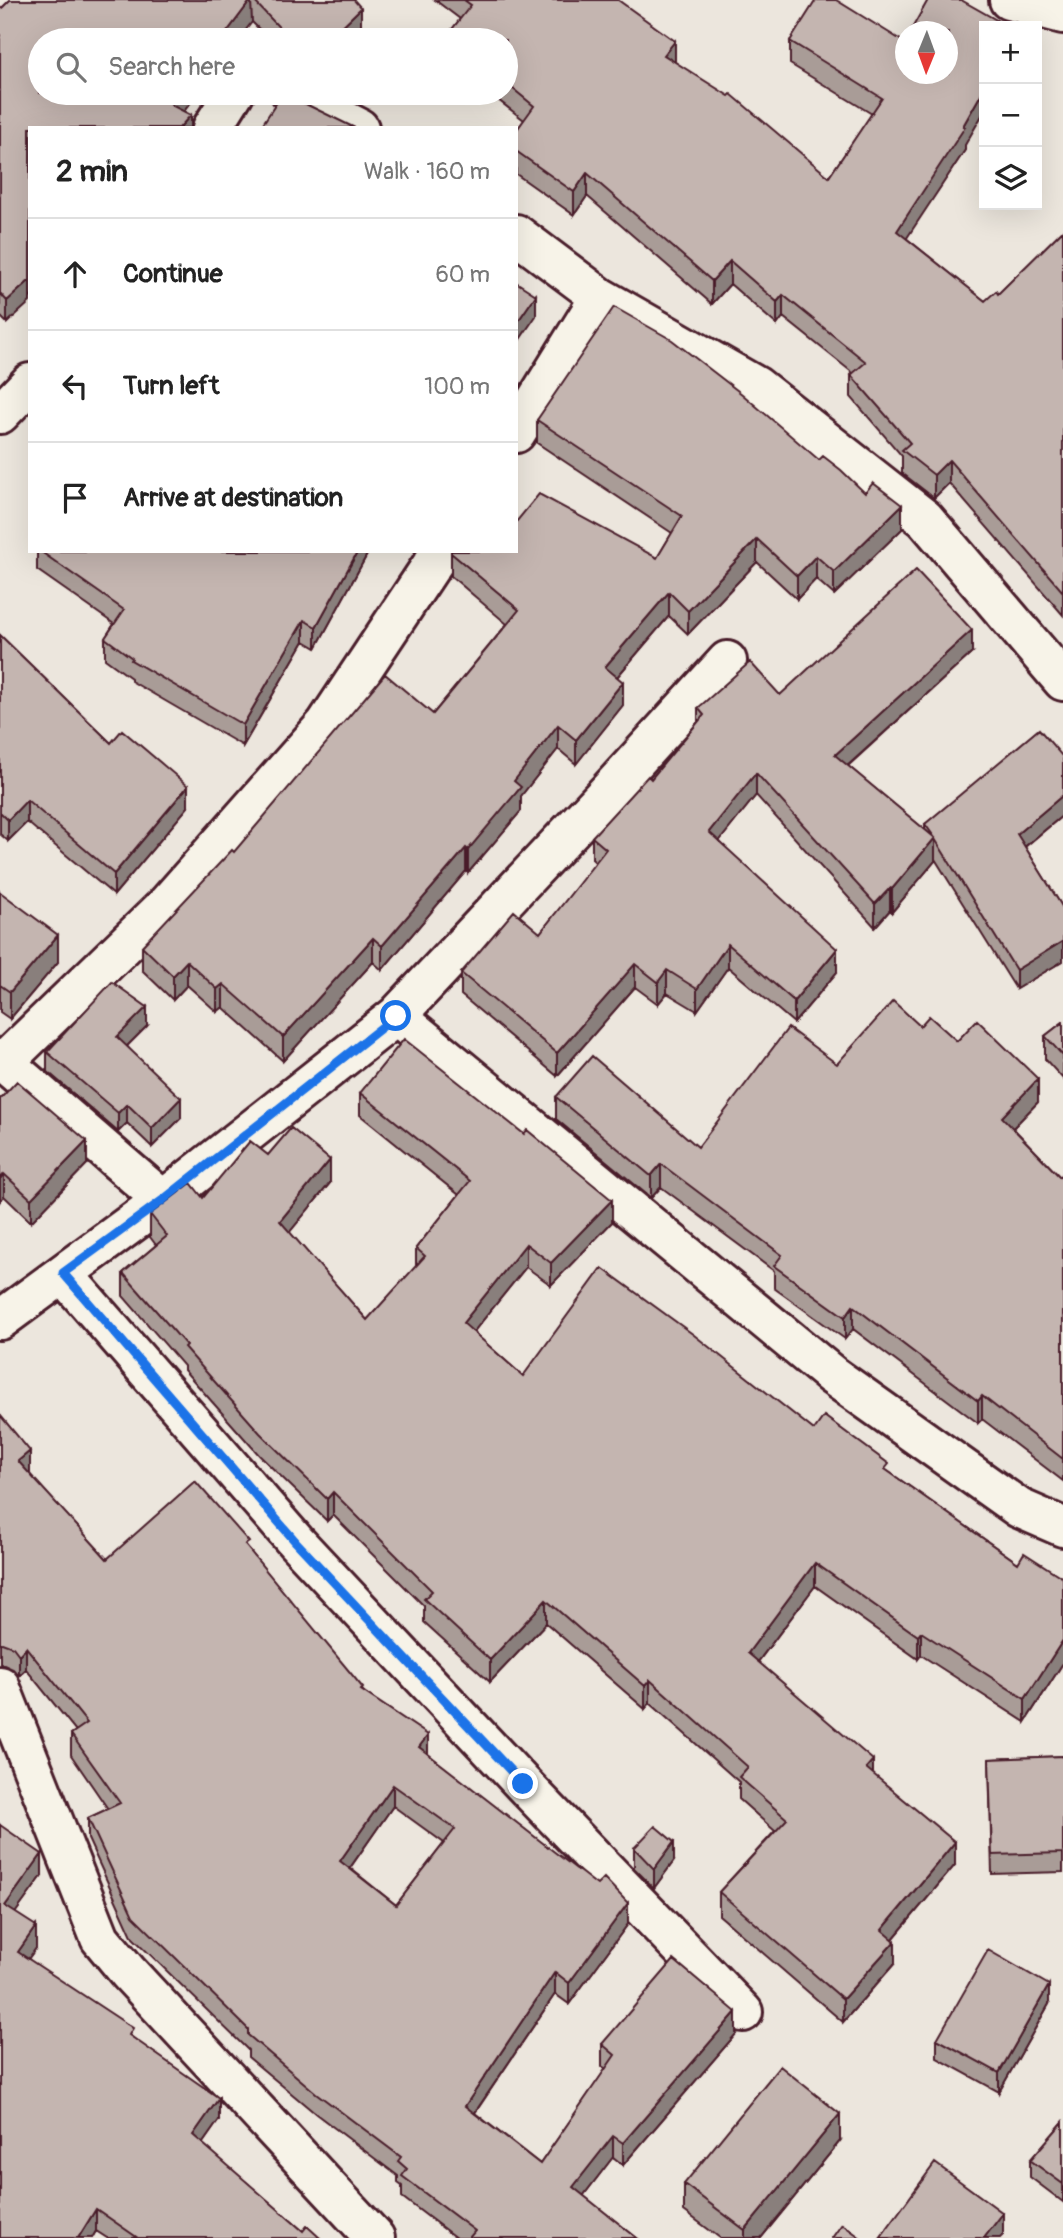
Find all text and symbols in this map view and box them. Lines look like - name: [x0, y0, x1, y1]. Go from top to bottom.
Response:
- north arrow: [895, 21, 958, 84]
- map controls: [979, 21, 1042, 210]
- button: +: [979, 21, 1042, 84]
- search box: [28, 28, 518, 105]
- icon: search: [52, 48, 90, 86]
- text: Search here: [108, 51, 235, 83]
- button: −: [979, 84, 1042, 147]
- button: layers: [979, 147, 1042, 210]
- text: 2 min: [56, 153, 128, 190]
- text: Walk · 160 m: [364, 157, 490, 186]
- icon: ahead: [56, 255, 94, 293]
- text: Continue: [123, 258, 223, 290]
- text: 60 m: [435, 260, 490, 289]
- icon: left: [56, 367, 94, 405]
- text: Turn left: [123, 370, 219, 402]
- text: 100 m: [424, 372, 490, 401]
- icon: arrive: [56, 479, 94, 517]
- text: Arrive at destination: [123, 482, 343, 514]
- route start: [380, 1000, 411, 1031]
- route end: [507, 1768, 538, 1799]

